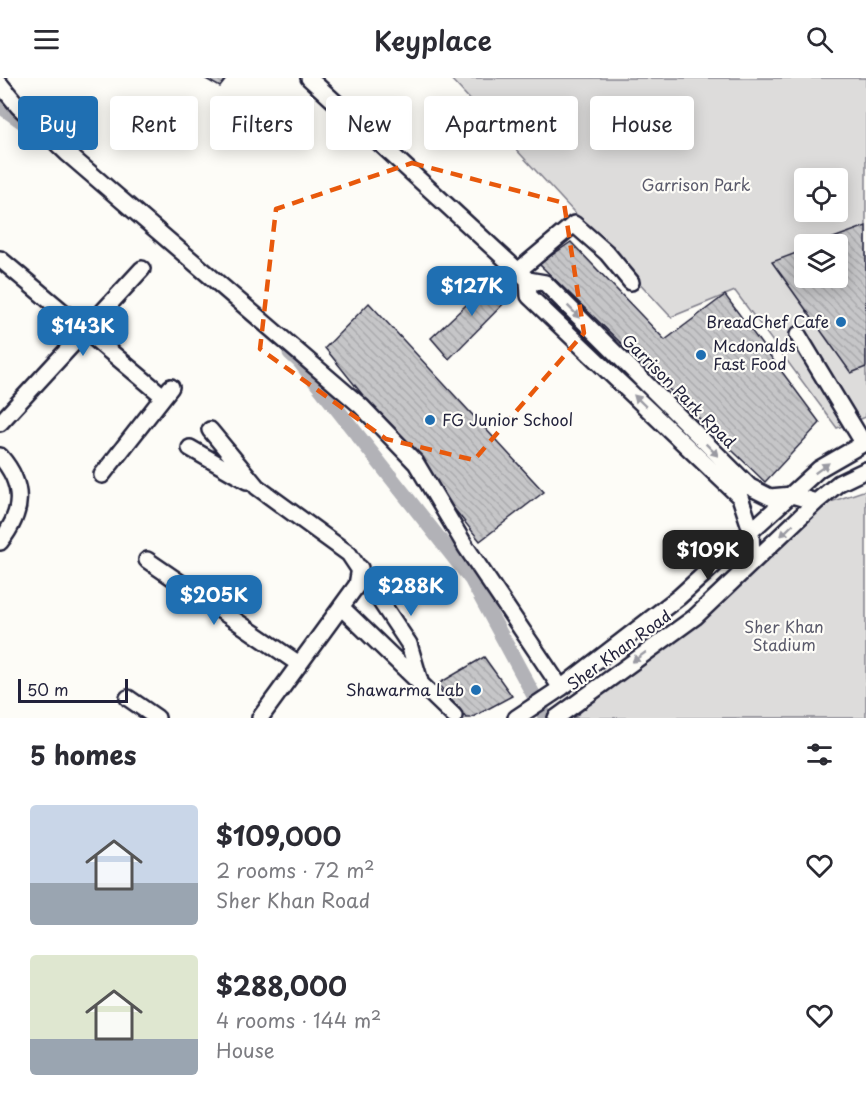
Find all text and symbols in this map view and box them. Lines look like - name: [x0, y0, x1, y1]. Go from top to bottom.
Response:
- text: Keyplace: [374, 19, 492, 60]
- icon: menu: [30, 23, 63, 56]
- icon: search: [803, 23, 836, 56]
- chip: Buy: [18, 96, 98, 150]
- chip: Rent: [110, 96, 198, 150]
- chip: Filters: [210, 96, 314, 150]
- chip: New: [326, 96, 412, 150]
- chip: Apartment: [424, 96, 578, 150]
- chip: House: [590, 96, 694, 150]
- map controls: [794, 168, 848, 288]
- button: locate: [794, 168, 848, 222]
- park label: Garrison Park: [642, 172, 751, 196]
- button: layers: [794, 234, 848, 288]
- pin: $127K: [430, 266, 514, 317]
- text: $127K: [441, 270, 503, 300]
- one-way arrow: [567, 305, 582, 319]
- pin: $143K: [41, 306, 125, 357]
- place label: BreadChef Cafe: [706, 309, 829, 333]
- text: $143K: [51, 310, 115, 340]
- marker: BreadChef Cafe: [834, 315, 848, 329]
- street label: Garrison Park Rpad: [617, 328, 742, 453]
- place label: Mcdonalds Fast Food: [713, 333, 796, 375]
- marker: Mcdonalds Fast Food: [694, 348, 708, 362]
- one-way arrow: [633, 395, 647, 409]
- place label: FG Junior School: [442, 407, 573, 431]
- marker: FG Junior School: [423, 413, 437, 427]
- one-way arrow: [705, 442, 719, 456]
- one-way arrow: [814, 462, 830, 474]
- one-way arrow: [780, 523, 794, 537]
- pin: $109K: [666, 530, 750, 581]
- text: $109K: [677, 534, 739, 564]
- pin: $288K: [369, 566, 453, 617]
- text: $288K: [378, 570, 444, 600]
- pin: $205K: [172, 575, 256, 626]
- text: $205K: [180, 579, 248, 609]
- street label: Sher Khan Road: [561, 603, 675, 695]
- park label: Sher Khan Stadium: [744, 614, 824, 656]
- one-way arrow: [632, 651, 647, 663]
- scale bar: [18, 676, 128, 704]
- text: 50 m: [27, 677, 68, 701]
- place label: Shawarma Lab: [346, 677, 464, 701]
- marker: Shawarma Lab: [469, 683, 483, 697]
- text: 5 homes: [30, 735, 136, 774]
- icon: filters: [803, 738, 836, 771]
- text: $109,000: [216, 816, 341, 855]
- icon: home: [78, 829, 150, 901]
- icon: heart: [803, 849, 836, 882]
- text: 2 rooms · 72 m²: [216, 855, 375, 885]
- text: Sher Khan Road: [216, 885, 370, 915]
- text: $288,000: [216, 966, 347, 1005]
- icon: home: [78, 979, 150, 1051]
- icon: heart: [803, 999, 836, 1032]
- text: 4 rooms · 144 m²: [216, 1005, 381, 1035]
- text: House: [216, 1035, 275, 1065]

